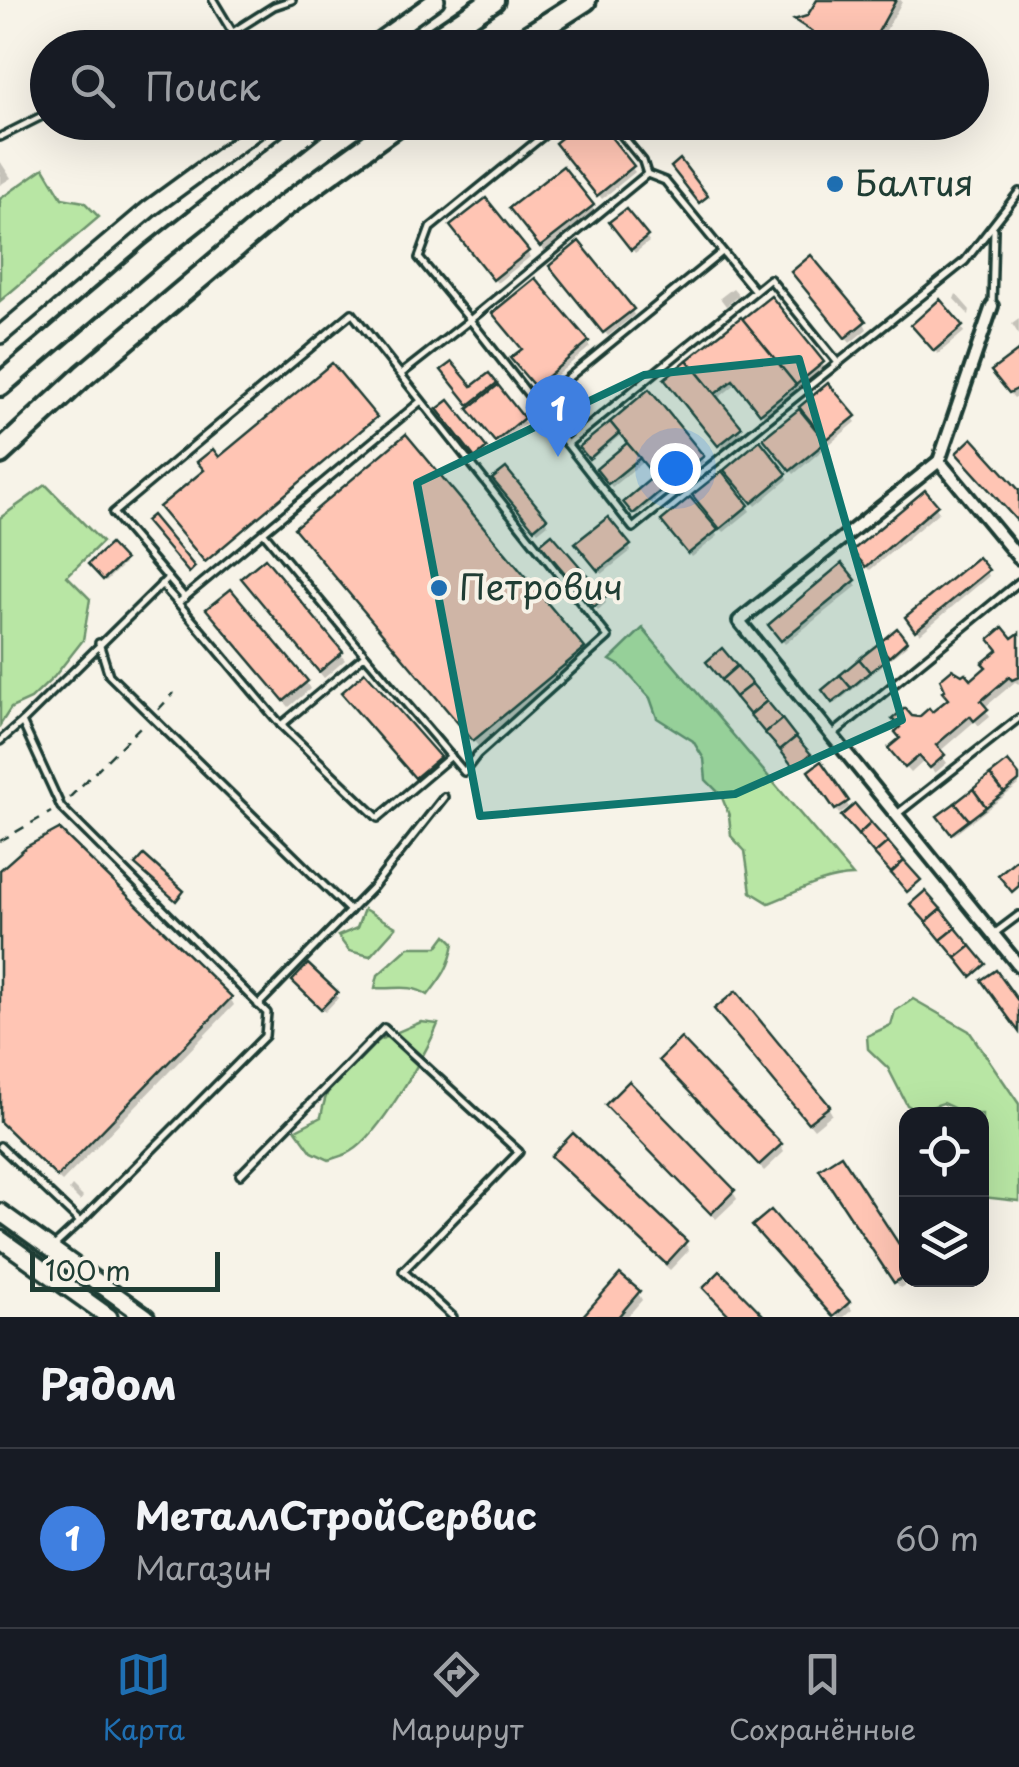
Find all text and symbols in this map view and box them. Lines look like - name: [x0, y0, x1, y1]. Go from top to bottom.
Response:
- search box: [30, 30, 989, 140]
- text: Поиск: [145, 57, 260, 114]
- icon: search: [65, 58, 120, 113]
- place label: Балтия: [855, 155, 974, 208]
- marker: Балтия: [824, 173, 846, 195]
- pin: 1: [526, 374, 590, 457]
- your location: [650, 443, 701, 494]
- place label: Петрович: [459, 559, 623, 612]
- marker: Петрович: [428, 577, 450, 599]
- map controls: [899, 1107, 989, 1287]
- button: locate: [899, 1107, 989, 1197]
- button: layers: [899, 1197, 989, 1287]
- scale bar: [30, 1247, 220, 1292]
- text: 100 m: [45, 1248, 131, 1291]
- text: Рядом: [40, 1351, 177, 1414]
- text: МеталлСтройСервис: [135, 1486, 537, 1543]
- text: 1: [65, 1514, 80, 1562]
- text: 60 m: [895, 1514, 979, 1562]
- text: Магазин: [135, 1543, 272, 1591]
- tab: Карта: [103, 1647, 185, 1750]
- tab: Маршрут: [391, 1647, 523, 1750]
- tab: Сохранённые: [729, 1647, 916, 1750]

